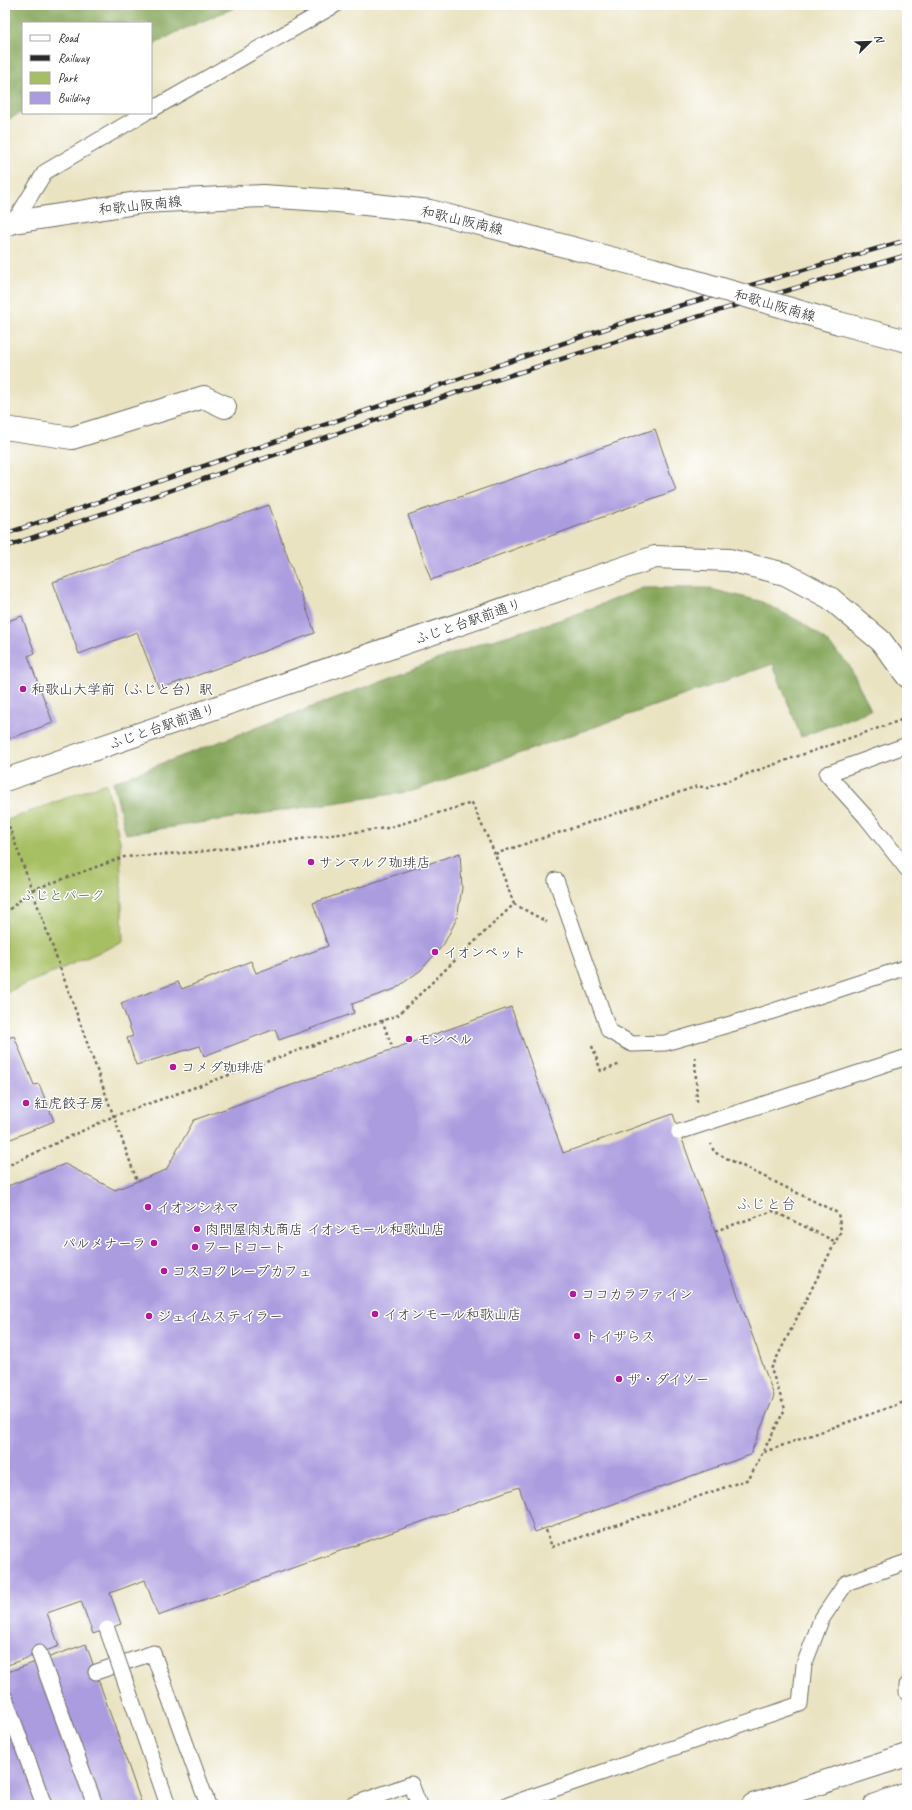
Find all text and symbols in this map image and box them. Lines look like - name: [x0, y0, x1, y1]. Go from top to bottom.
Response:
- legend: [22, 22, 152, 114]
- north arrow: [850, 22, 890, 62]
- text: Road: [58, 30, 80, 46]
- text: N: [871, 32, 888, 46]
- text: Railway: [58, 50, 90, 66]
- text: Park: [58, 70, 79, 86]
- text: Building: [58, 90, 90, 106]
- street label: 和歌山阪南線: [97, 193, 183, 218]
- street label: 和歌山阪南線: [419, 203, 505, 238]
- street label: 和歌山阪南線: [732, 286, 818, 325]
- street label: ふじと台駅前通り: [412, 595, 524, 648]
- place label: 和歌山大学前（ふじと台）駅: [31, 681, 213, 698]
- marker: 和歌山大学前（ふじと台）駅: [18, 684, 28, 694]
- street label: ふじと台駅前通り: [106, 700, 218, 753]
- place label: サンマルク珈琲店: [319, 854, 431, 871]
- marker: サンマルク珈琲店: [306, 857, 316, 867]
- park label: ふじとパーク: [21, 887, 105, 904]
- place label: イオンペット: [443, 944, 526, 961]
- marker: イオンペット: [430, 947, 440, 957]
- place label: モンベル: [417, 1031, 473, 1048]
- marker: モンベル: [404, 1034, 414, 1044]
- place label: コメダ珈琲店: [181, 1059, 265, 1076]
- marker: コメダ珈琲店: [168, 1062, 178, 1072]
- place label: 紅虎餃子房: [34, 1095, 104, 1112]
- marker: 紅虎餃子房: [21, 1098, 31, 1108]
- district label: ふじと台: [736, 1195, 796, 1214]
- place label: イオンシネマ: [156, 1199, 239, 1216]
- marker: イオンシネマ: [143, 1202, 153, 1212]
- place label: 肉問屋肉丸商店 イオンモール和歌山店: [205, 1221, 445, 1238]
- marker: 肉問屋肉丸商店 イオンモール和歌山店: [192, 1224, 202, 1234]
- place label: パルメナーラ: [62, 1235, 146, 1252]
- marker: パルメナーラ: [149, 1238, 159, 1248]
- place label: フードコート: [203, 1239, 287, 1256]
- marker: フードコート: [190, 1242, 200, 1252]
- place label: コスコクレープカフェ: [172, 1263, 312, 1280]
- marker: コスコクレープカフェ: [159, 1266, 169, 1276]
- place label: ココカラファイン: [581, 1286, 693, 1303]
- marker: ココカラファイン: [568, 1289, 578, 1299]
- place label: イオンモール和歌山店: [383, 1306, 522, 1323]
- place label: ジェイムステイラー: [157, 1308, 283, 1325]
- marker: イオンモール和歌山店: [370, 1309, 380, 1319]
- marker: ジェイムステイラー: [144, 1311, 154, 1321]
- place label: トイザらス: [585, 1328, 655, 1345]
- marker: トイザらス: [572, 1331, 582, 1341]
- place label: ザ・ダイソー: [627, 1371, 710, 1388]
- marker: ザ・ダイソー: [614, 1374, 624, 1384]

